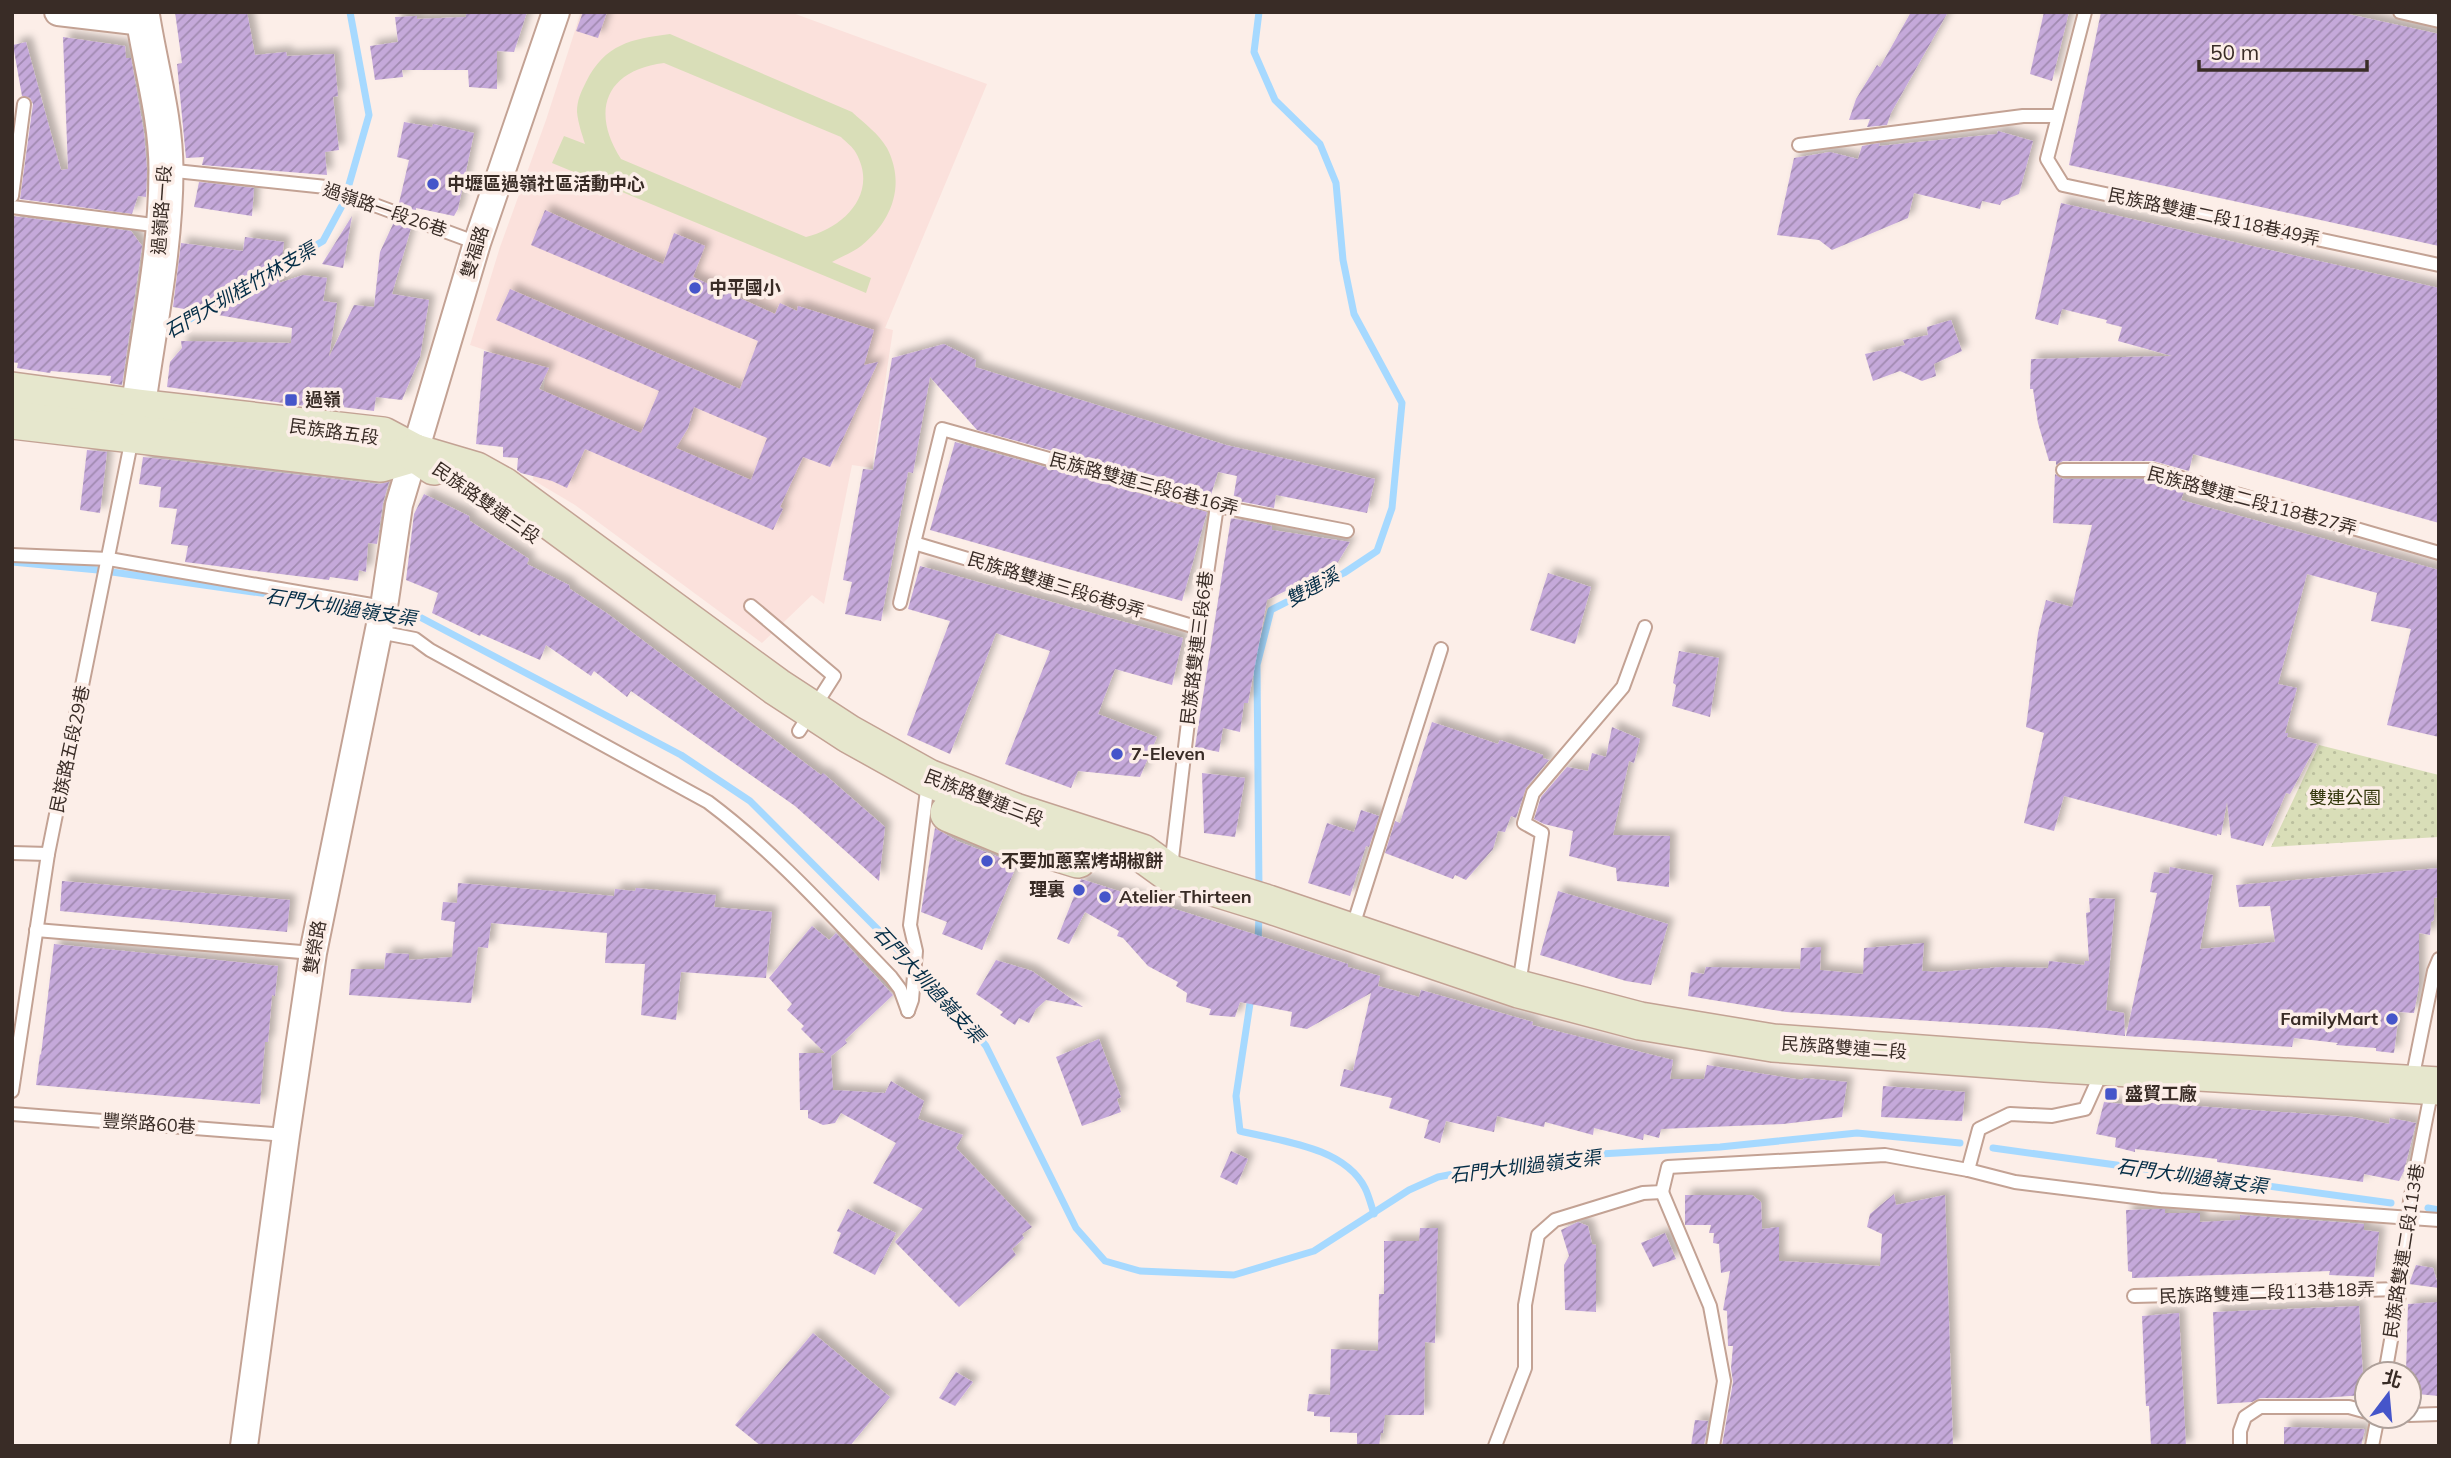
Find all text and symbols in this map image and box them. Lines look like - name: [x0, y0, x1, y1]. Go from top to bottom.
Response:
- scale bar: [2199, 28, 2367, 72]
- text: 50 m: [2210, 39, 2259, 65]
- street label: 過嶺路一段: [147, 164, 176, 256]
- place label: 中壢區過嶺社區活動中心: [447, 172, 645, 195]
- marker: 中壢區過嶺社區活動中心: [425, 176, 441, 192]
- street label: 過嶺路一段26巷: [320, 178, 450, 241]
- street label: 民族路雙連二段118巷49弄: [2106, 183, 2322, 250]
- street label: 雙福路: [456, 223, 493, 281]
- water label: 石門大圳桂竹林支渠: [160, 235, 323, 343]
- place label: 中平國小: [709, 276, 781, 299]
- marker: 中平國小: [687, 280, 703, 296]
- place label: 過嶺: [305, 388, 341, 411]
- marker: 過嶺: [283, 392, 299, 408]
- street label: 民族路五段: [288, 414, 380, 449]
- street label: 民族路雙連三段6巷16弄: [1047, 447, 1241, 520]
- street label: 民族路雙連三段: [428, 457, 544, 548]
- street label: 民族路雙連二段118巷27弄: [2145, 461, 2359, 540]
- street label: 民族路雙連三段6巷9弄: [965, 547, 1147, 622]
- water label: 雙連溪: [1281, 561, 1345, 611]
- street label: 民族路雙連三段6巷: [1176, 570, 1217, 726]
- water label: 石門大圳過嶺支渠: [264, 583, 421, 631]
- street label: 民族路五段29巷: [45, 683, 94, 815]
- place label: 7-Eleven: [1131, 742, 1205, 765]
- marker: 7-Eleven: [1109, 746, 1125, 762]
- street label: 民族路雙連三段: [921, 764, 1047, 831]
- park label: 雙連公園: [2309, 786, 2381, 809]
- place label: 不要加蔥窯烤胡椒餅: [1001, 849, 1163, 872]
- marker: 不要加蔥窯烤胡椒餅: [979, 853, 995, 869]
- place label: 理裏: [1029, 878, 1065, 901]
- marker: 理裏: [1071, 882, 1087, 898]
- place label: Atelier Thirteen: [1119, 885, 1252, 908]
- marker: Atelier Thirteen: [1097, 889, 1113, 905]
- street label: 雙榮路: [298, 918, 331, 975]
- water label: 石門大圳過嶺支渠: [868, 920, 992, 1050]
- place label: FamilyMart: [2280, 1007, 2378, 1030]
- marker: FamilyMart: [2384, 1011, 2400, 1027]
- street label: 民族路雙連二段: [1780, 1032, 1908, 1063]
- place label: 盛貿工廠: [2125, 1082, 2197, 1105]
- marker: 盛貿工廠: [2103, 1086, 2119, 1102]
- street label: 豐榮路60巷: [102, 1109, 197, 1138]
- water label: 石門大圳過嶺支渠: [1448, 1144, 1605, 1187]
- water label: 石門大圳過嶺支渠: [2115, 1154, 2272, 1199]
- street label: 民族路雙連二段113巷: [2378, 1162, 2429, 1340]
- street label: 民族路雙連二段113巷18弄: [2159, 1277, 2375, 1308]
- north arrow: [2353, 1360, 2423, 1430]
- text: 北: [2380, 1365, 2405, 1393]

